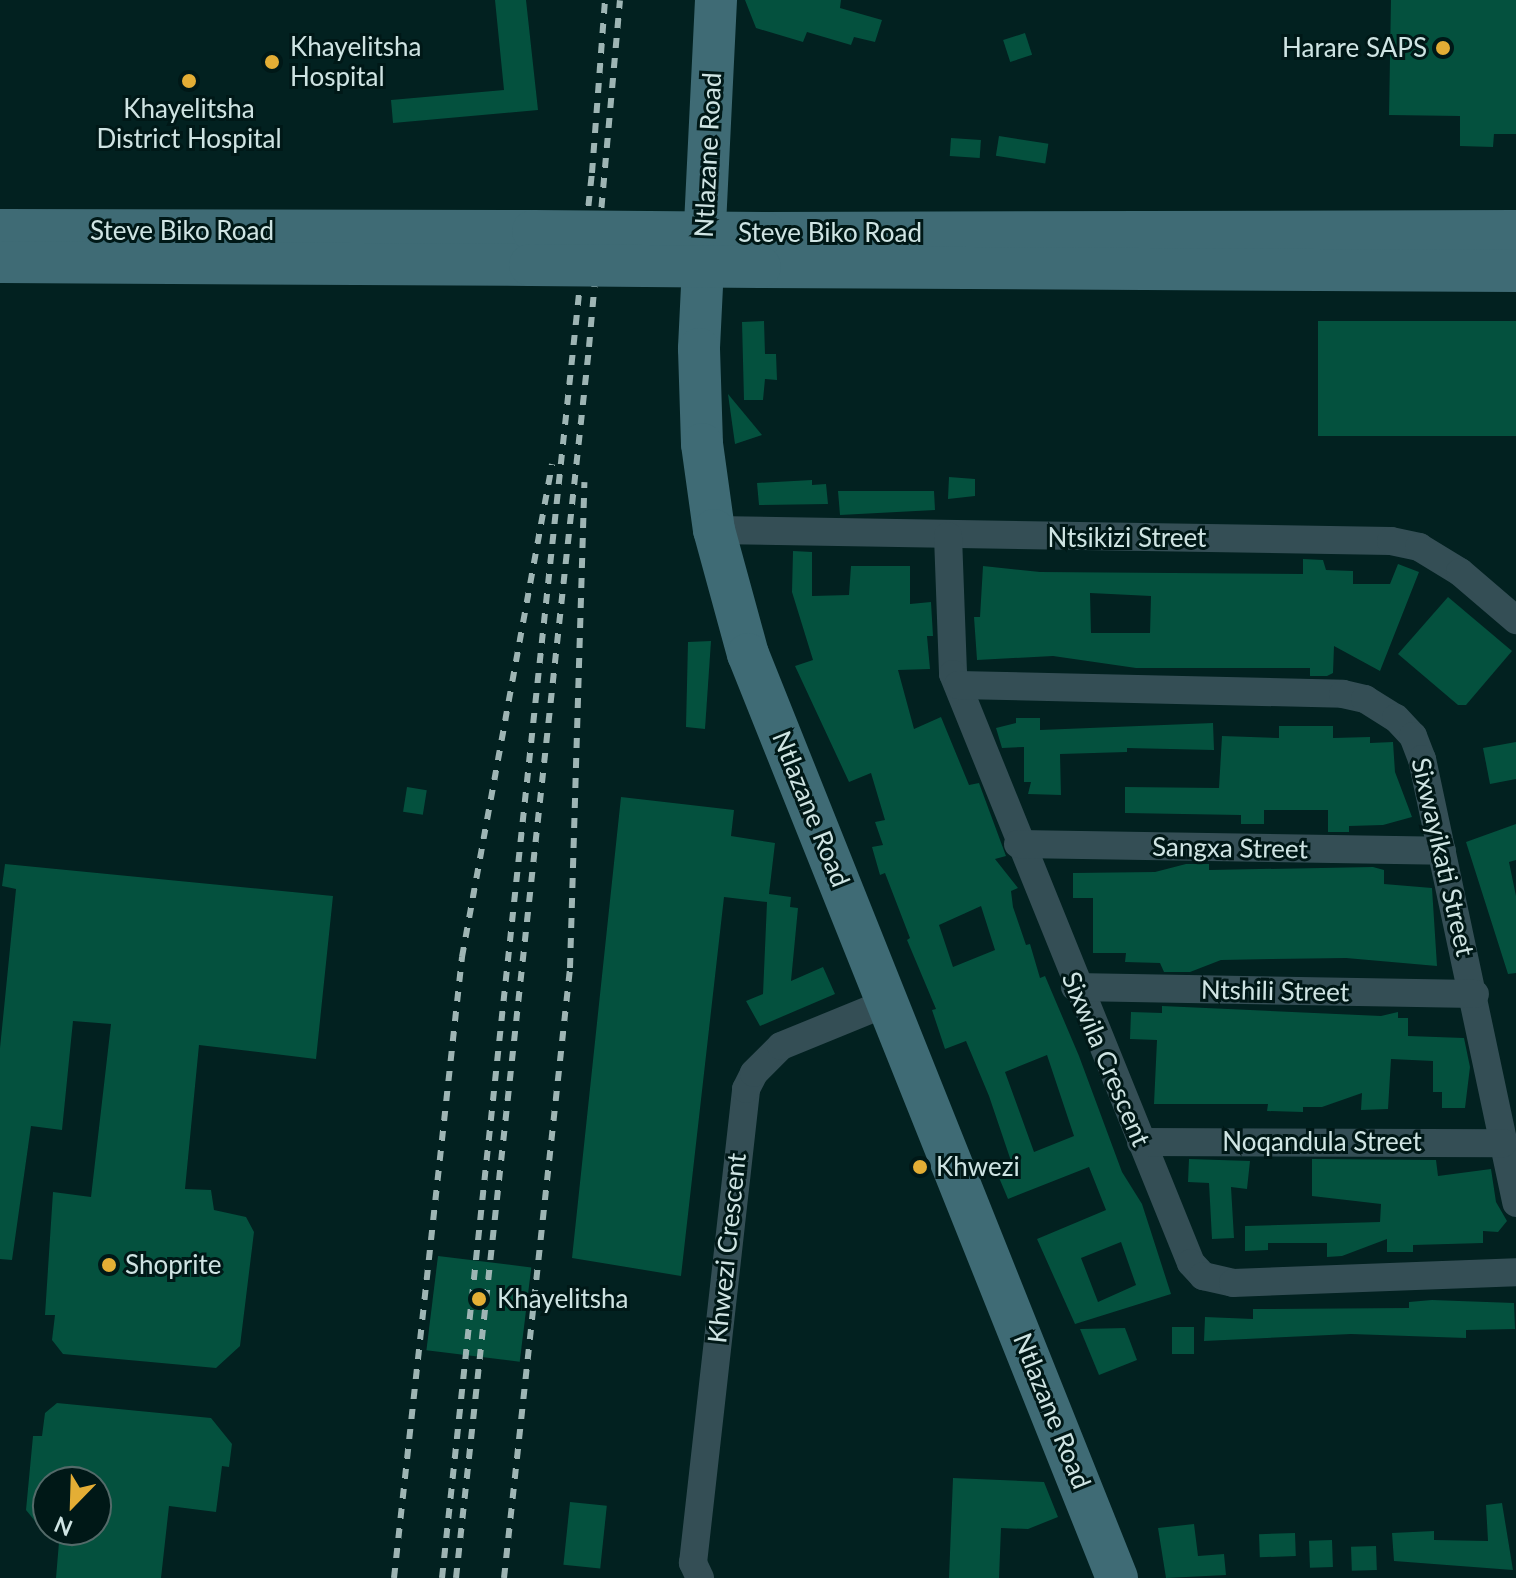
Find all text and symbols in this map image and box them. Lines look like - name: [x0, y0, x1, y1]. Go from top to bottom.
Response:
- place label: Khayelitsha Hospital: [290, 31, 421, 92]
- place label: Harare SAPS: [1282, 32, 1427, 64]
- marker: Harare SAPS: [1434, 39, 1452, 57]
- marker: Khayelitsha Hospital: [261, 51, 283, 73]
- marker: Khayelitsha District Hospital: [180, 72, 198, 90]
- street label: Ntlazane Road: [688, 72, 728, 238]
- place label: Khayelitsha District Hospital: [96, 93, 282, 154]
- street label: Steve Biko Road: [90, 215, 274, 247]
- street label: Steve Biko Road: [738, 217, 922, 249]
- street label: Ntsikizi Street: [1048, 522, 1206, 554]
- street label: Ntlazane Road: [766, 727, 856, 891]
- street label: Sixwayikati Street: [1405, 755, 1481, 959]
- street label: Sangxa Street: [1152, 831, 1308, 865]
- street label: Sixwila Crescent: [1055, 967, 1157, 1151]
- street label: Ntshili Street: [1201, 974, 1349, 1008]
- street label: Noqandula Street: [1222, 1126, 1422, 1158]
- street label: Khwezi Crescent: [702, 1151, 752, 1345]
- place label: Khwezi: [936, 1151, 1020, 1183]
- marker: Khwezi: [911, 1158, 929, 1176]
- place label: Shoprite: [125, 1249, 221, 1281]
- marker: Shoprite: [100, 1256, 118, 1274]
- place label: Khayelitsha: [497, 1283, 628, 1315]
- marker: Khayelitsha: [468, 1288, 490, 1310]
- street label: Ntlazane Road: [1007, 1329, 1097, 1493]
- north arrow: [32, 1466, 112, 1546]
- text: N: [50, 1511, 76, 1542]

